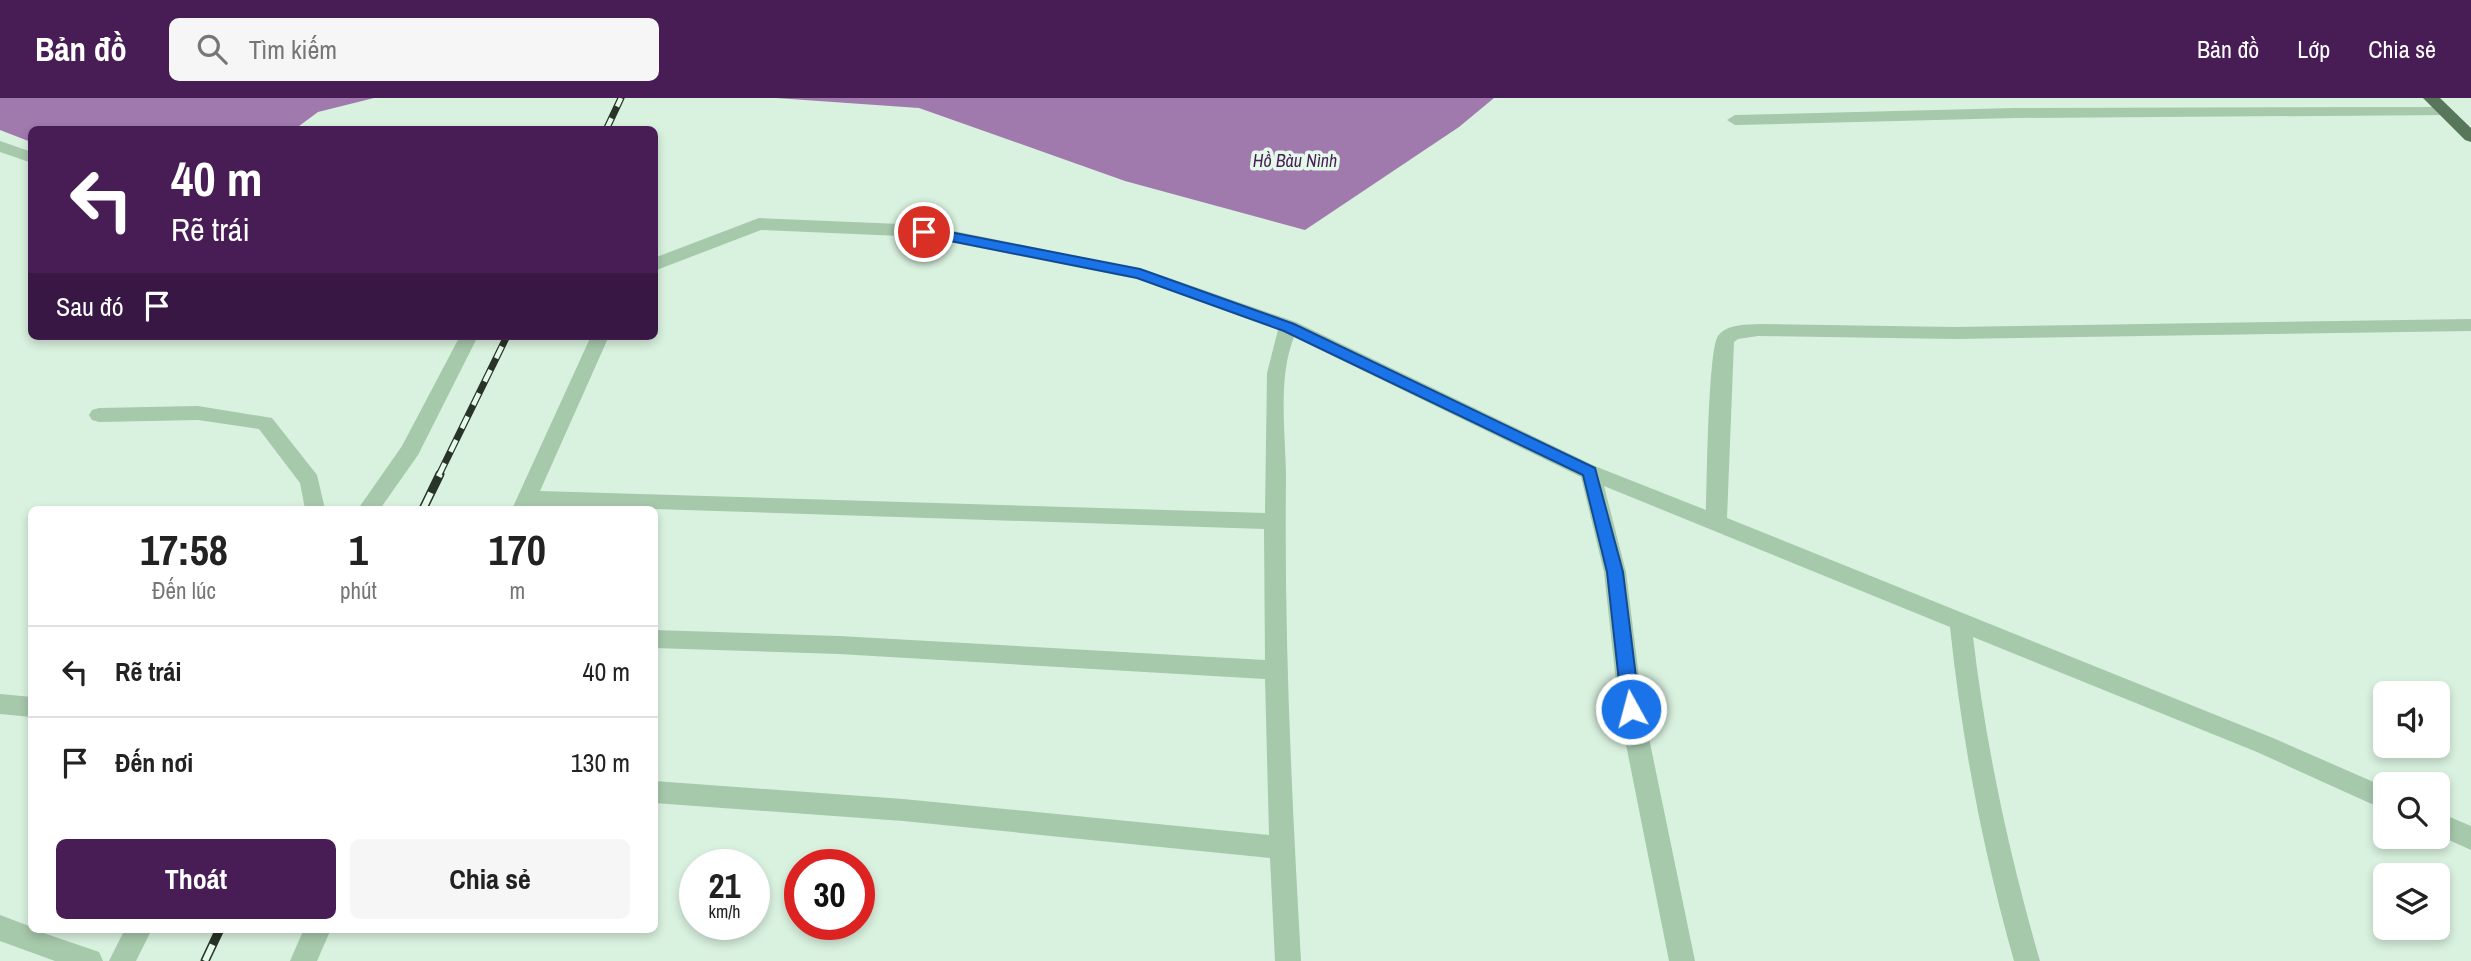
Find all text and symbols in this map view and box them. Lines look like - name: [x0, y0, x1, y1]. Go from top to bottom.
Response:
- search box: [169, 18, 659, 81]
- text: Bản đồ: [35, 27, 127, 71]
- icon: search: [193, 30, 231, 68]
- text: Tìm kiếm: [249, 32, 337, 67]
- text: Bản đồ: [2197, 33, 2259, 65]
- text: Lớp: [2297, 33, 2330, 65]
- text: Chia sẻ: [2368, 33, 2436, 65]
- text: 40 m: [171, 145, 263, 211]
- water label: Hồ Bàu Nình: [1253, 148, 1337, 173]
- icon: left: [56, 154, 147, 245]
- pin: [894, 202, 954, 262]
- text: Rẽ trái: [171, 208, 250, 251]
- icon: arrive: [905, 213, 943, 251]
- icon: arrive: [138, 287, 176, 325]
- text: Sau đó: [56, 289, 124, 324]
- text: 17:58: [140, 522, 228, 578]
- text: 1: [349, 522, 368, 578]
- text: 170: [489, 522, 546, 578]
- text: Đến lúc: [152, 575, 216, 606]
- text: phút: [340, 575, 377, 606]
- text: m: [509, 575, 525, 606]
- icon: left: [56, 653, 94, 691]
- text: Rẽ trái: [115, 654, 181, 689]
- text: 40 m: [583, 654, 630, 689]
- position arrow: [1594, 672, 1668, 746]
- map controls: [2373, 681, 2450, 940]
- button: sound: [2373, 681, 2450, 758]
- icon: arrive: [56, 744, 94, 782]
- text: Đến nơi: [115, 745, 193, 780]
- text: 130 m: [571, 745, 630, 780]
- button: search: [2373, 772, 2450, 849]
- button: Thoát: [56, 839, 336, 919]
- button: Chia sẻ: [350, 839, 630, 919]
- speed limit sign: 30: [784, 849, 875, 940]
- text: 21: [709, 862, 740, 909]
- button: layers: [2373, 863, 2450, 940]
- text: km/h: [709, 899, 741, 924]

